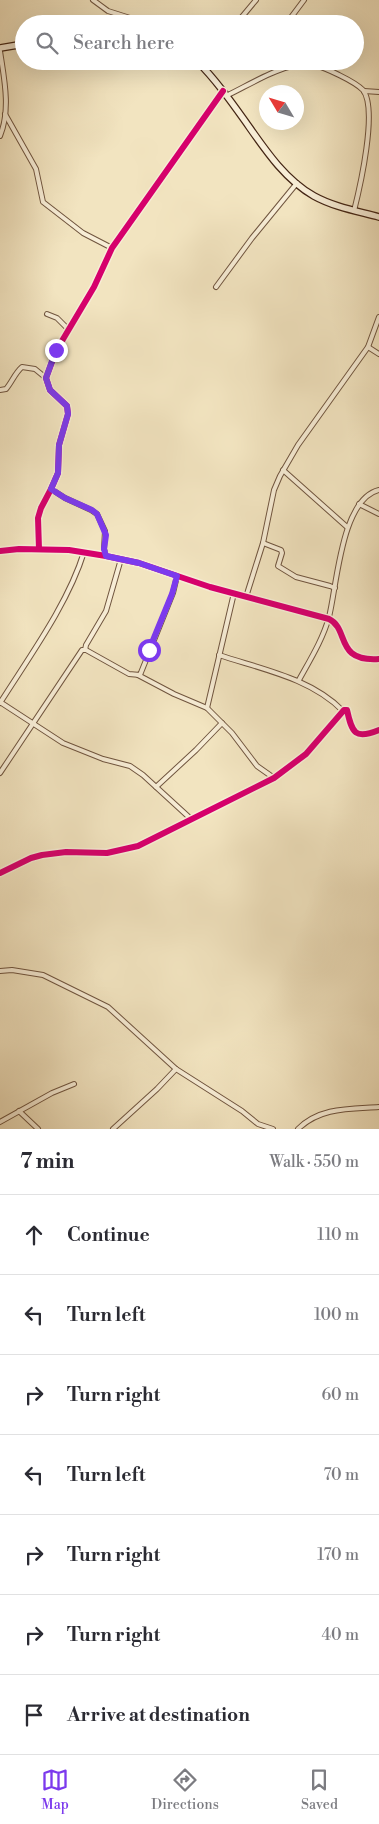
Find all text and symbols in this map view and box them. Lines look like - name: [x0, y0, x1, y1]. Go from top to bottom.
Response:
- search box: [15, 15, 364, 70]
- icon: search: [33, 29, 61, 57]
- text: Search here: [73, 31, 174, 55]
- north arrow: [259, 85, 304, 130]
- route end: [45, 339, 68, 362]
- route start: [138, 639, 161, 662]
- text: 7 min: [20, 1149, 74, 1175]
- text: Walk · 550 m: [270, 1152, 359, 1172]
- icon: ahead: [20, 1221, 48, 1249]
- text: Continue: [67, 1223, 150, 1247]
- text: 110 m: [317, 1225, 359, 1245]
- icon: left: [20, 1301, 48, 1329]
- text: Turn left: [67, 1303, 146, 1327]
- text: 100 m: [314, 1305, 359, 1325]
- icon: right: [20, 1381, 48, 1409]
- text: Turn right: [67, 1383, 160, 1407]
- text: 60 m: [321, 1385, 359, 1405]
- icon: left: [20, 1461, 48, 1489]
- text: Turn left: [67, 1463, 146, 1487]
- text: 70 m: [323, 1465, 359, 1485]
- icon: right: [20, 1541, 48, 1569]
- text: Turn right: [67, 1543, 160, 1567]
- text: 170 m: [317, 1545, 359, 1565]
- icon: right: [20, 1621, 48, 1649]
- text: Turn right: [67, 1623, 160, 1647]
- text: 40 m: [322, 1625, 359, 1645]
- icon: arrive: [20, 1701, 48, 1729]
- text: Arrive at destination: [67, 1703, 250, 1727]
- tab: Map: [41, 1766, 69, 1814]
- tab: Directions: [151, 1766, 219, 1814]
- tab: Saved: [301, 1766, 338, 1814]

